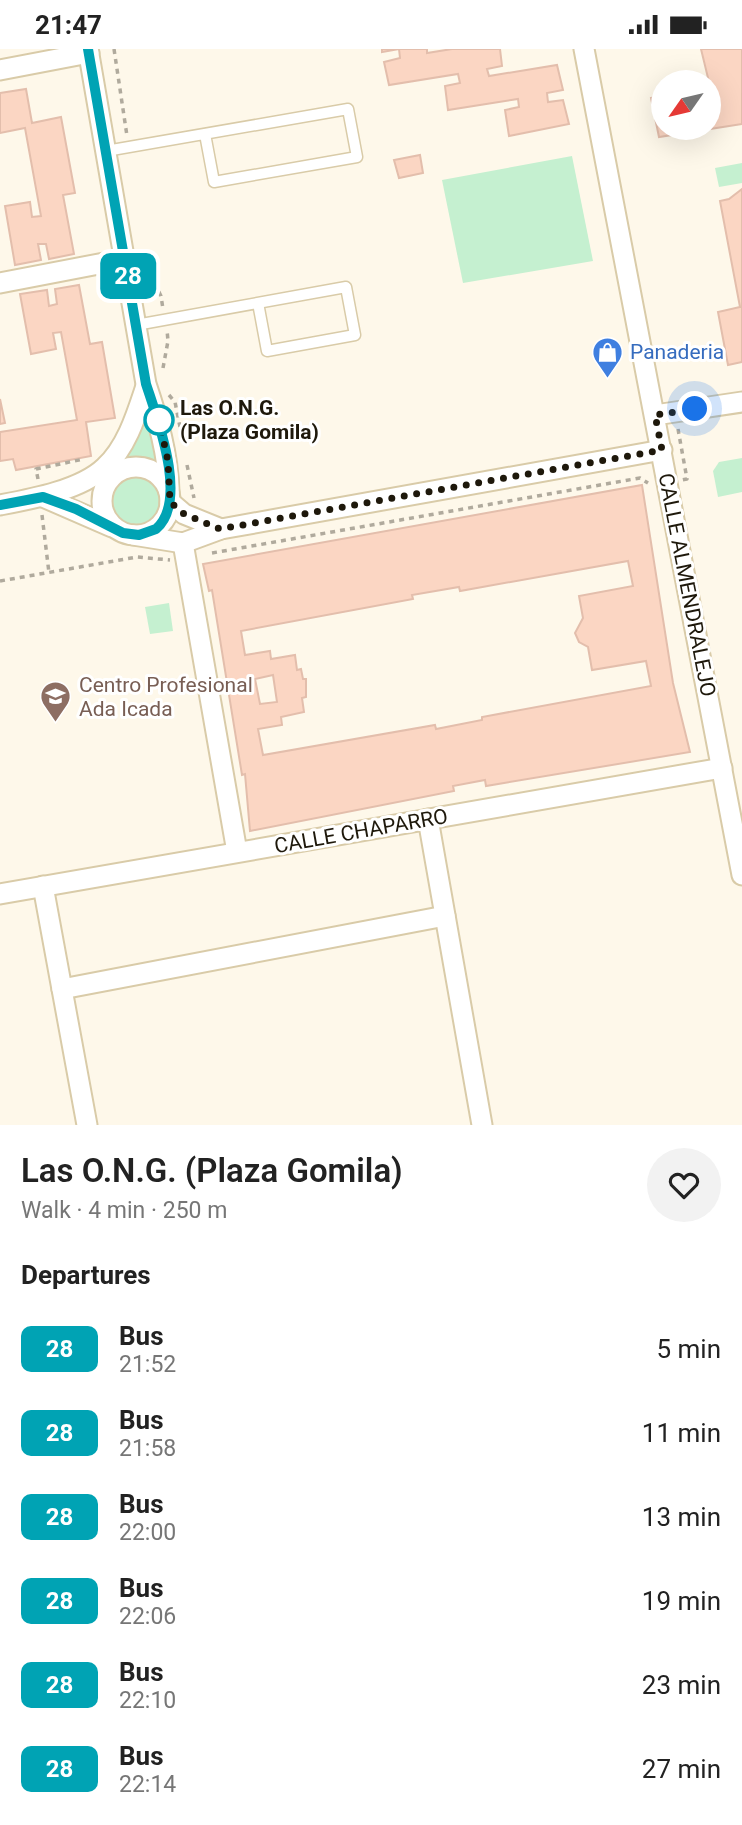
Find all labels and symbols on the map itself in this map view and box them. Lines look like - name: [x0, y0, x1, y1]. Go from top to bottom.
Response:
- north arrow: [651, 70, 721, 140]
- line badge: 28: [96, 253, 160, 299]
- shop icon: Panaderia: [590, 335, 624, 379]
- place label: Panaderia: [630, 340, 724, 364]
- your location: [677, 391, 712, 426]
- place label: Las O.N.G. (Plaza Gomila): [180, 396, 319, 444]
- marker: Las O.N.G. (Plaza Gomila): [144, 405, 174, 435]
- street label: CALLE ALMENDRALEJO: [654, 471, 720, 699]
- place label: Centro Profesional Ada Icada: [79, 673, 253, 721]
- school or university icon: Centro Profesional Ada Icada: [39, 680, 73, 724]
- street label: CALLE CHAPARRO: [272, 804, 450, 858]

